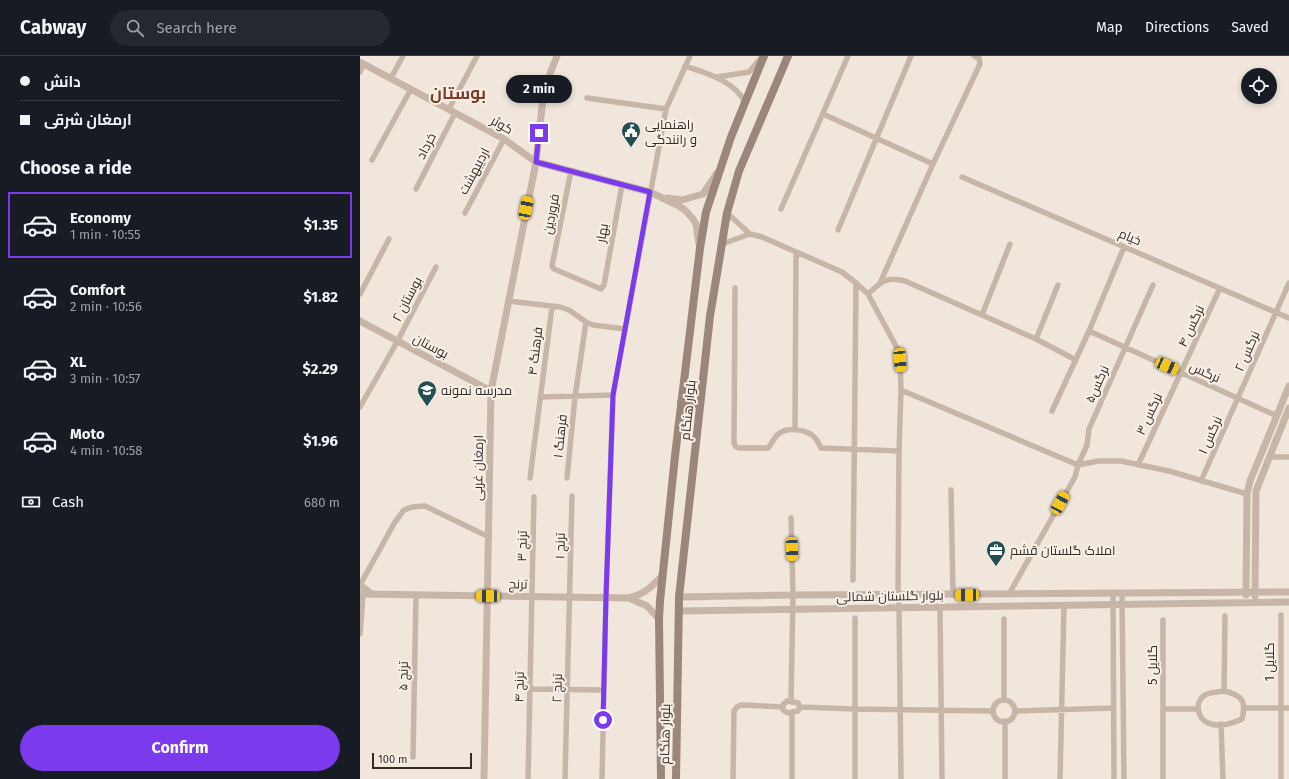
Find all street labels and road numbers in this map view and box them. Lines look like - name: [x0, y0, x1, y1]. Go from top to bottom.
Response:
- street label: کوثر: [487, 112, 516, 137]
- street label: خرداد: [413, 130, 439, 162]
- street label: اردیبهشت: [455, 145, 493, 197]
- street label: فروردین: [540, 192, 562, 236]
- street label: بهار: [593, 222, 611, 245]
- street label: خیام: [1116, 226, 1144, 250]
- street label: بوستان ۲: [389, 274, 425, 324]
- street label: نرگس ۴: [1175, 303, 1207, 349]
- street label: فرهنگ ۴: [525, 326, 545, 376]
- street label: نرگس ۲: [1231, 328, 1263, 374]
- street label: بوستان: [411, 330, 451, 362]
- street label: نرگس: [1187, 359, 1223, 385]
- street label: نرگس۵: [1082, 363, 1112, 405]
- street label: بلوار هنگام: [677, 379, 701, 441]
- street label: نرگس ۳: [1133, 391, 1165, 437]
- street label: فرهنگ ۱: [550, 413, 570, 459]
- street label: نرگس ۱: [1195, 414, 1225, 456]
- street label: ارمغان غربی: [470, 435, 486, 501]
- street label: ترنج ۳: [514, 530, 531, 562]
- street label: ترنج ۱: [552, 532, 569, 559]
- street label: ترنج: [508, 576, 528, 593]
- street label: بلوار گلستان شمالی: [836, 588, 944, 604]
- street label: گلایل 1: [1262, 642, 1277, 682]
- street label: گلایل 5: [1145, 645, 1160, 685]
- street label: ترنج ۵: [395, 661, 412, 691]
- street label: ترنج ۴: [511, 671, 528, 703]
- street label: ترنج ۲: [549, 673, 566, 703]
- street label: بلوار هنگام: [657, 704, 675, 765]

